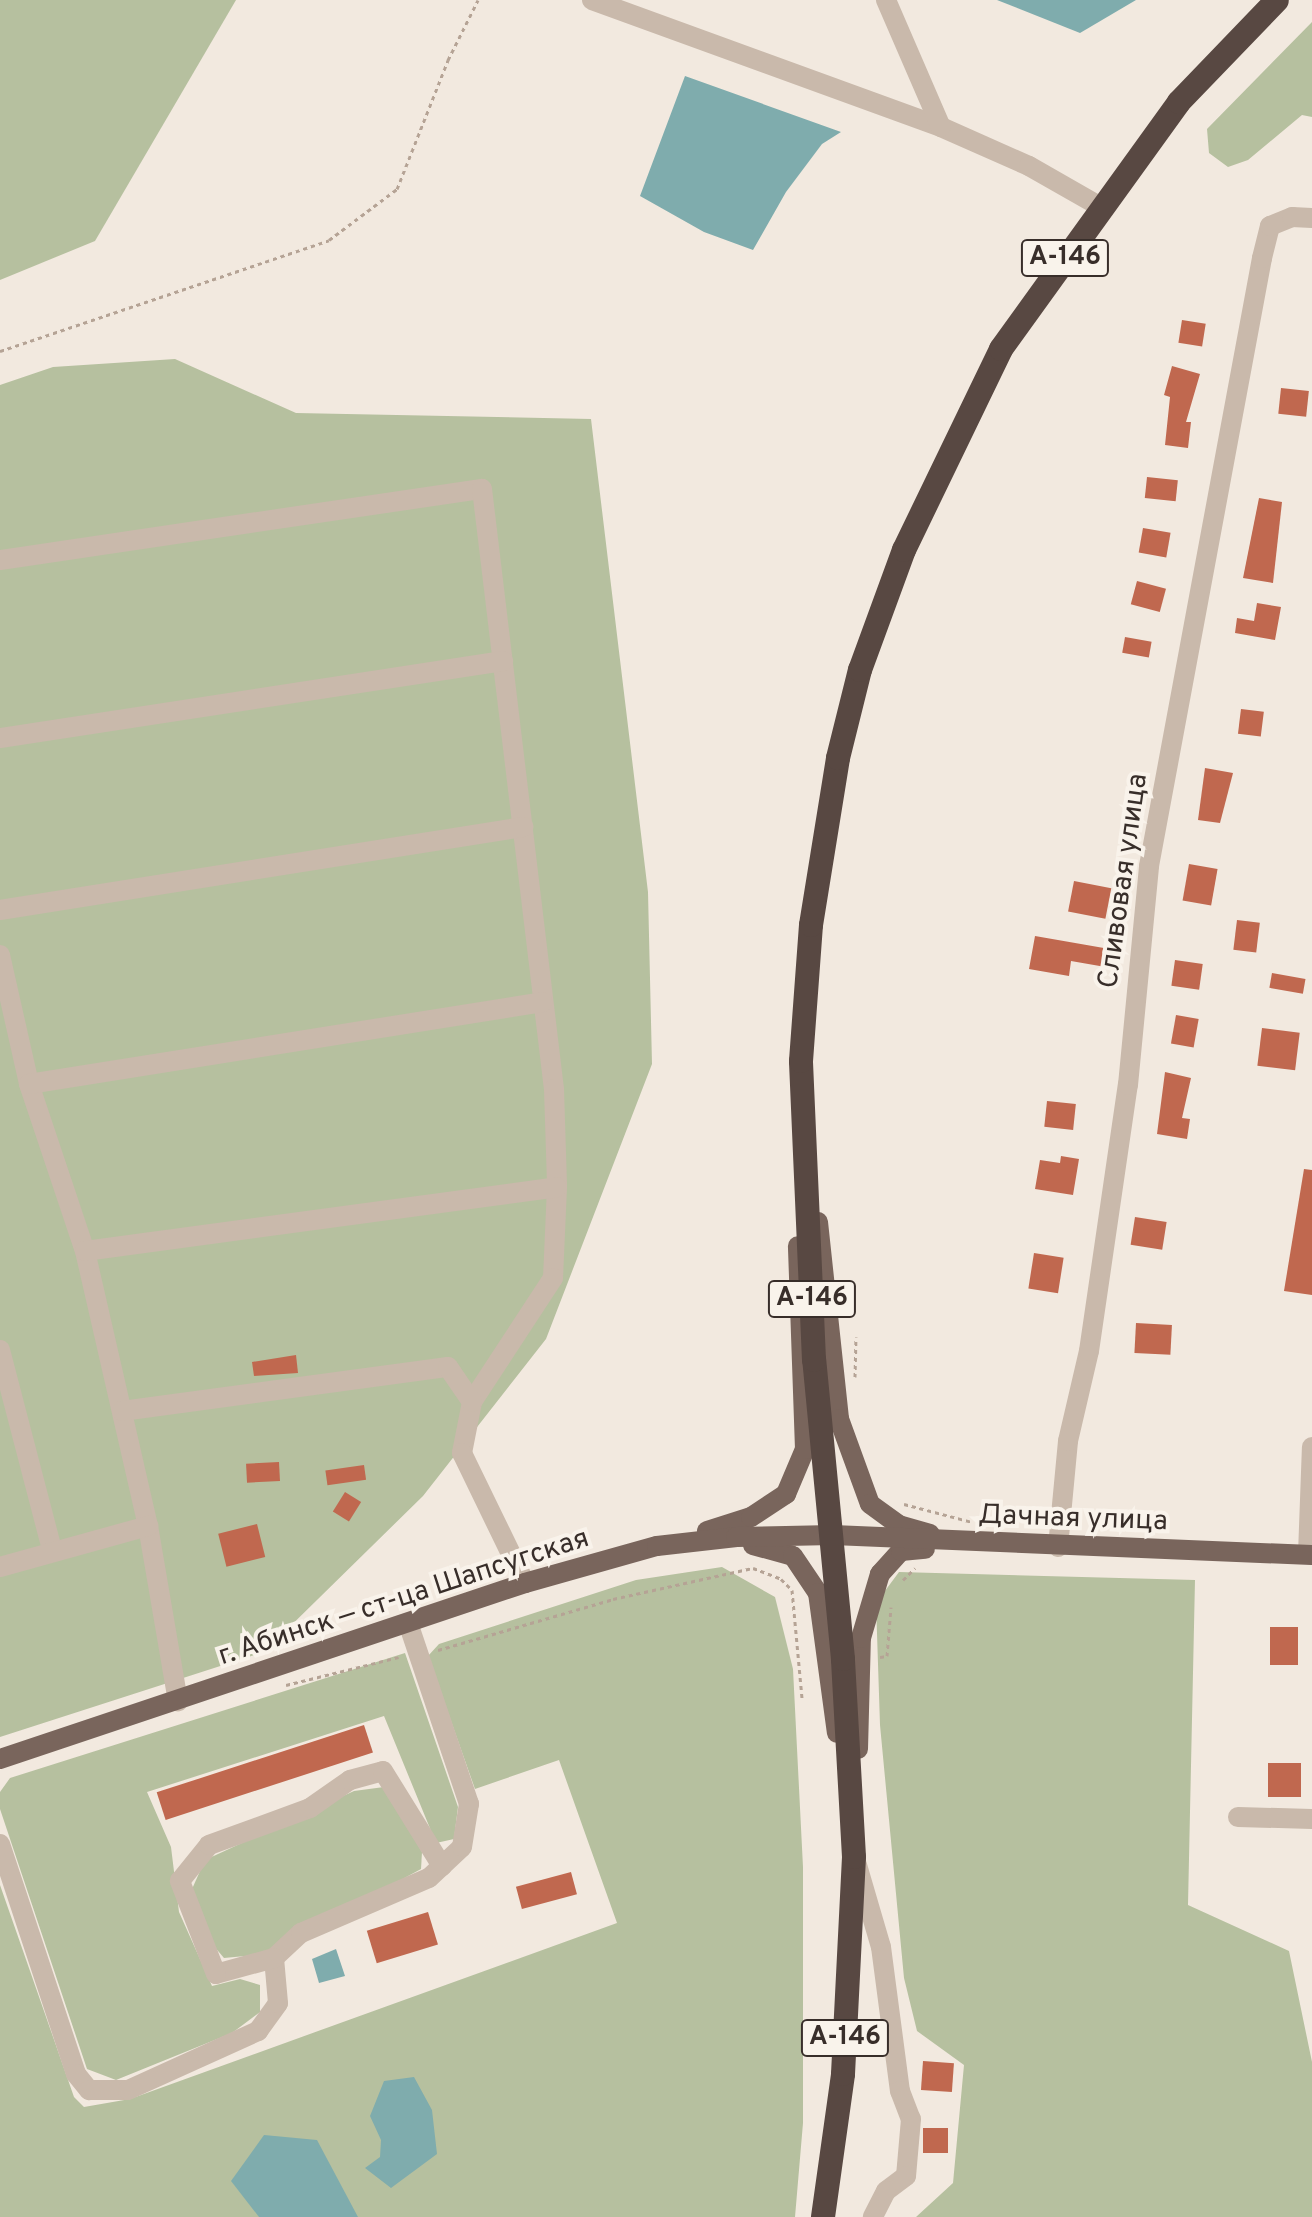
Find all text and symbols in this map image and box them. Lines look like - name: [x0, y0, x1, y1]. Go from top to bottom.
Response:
- road number: А-146: [1019, 236, 1111, 280]
- street label: Сливовая улица: [1092, 771, 1156, 991]
- road number: А-146: [766, 1277, 858, 1321]
- street label: Дачная улица: [978, 1499, 1168, 1539]
- street label: г. Абинск — ст-ца Шапсугская: [214, 1522, 594, 1674]
- road number: А-146: [799, 2016, 891, 2060]

